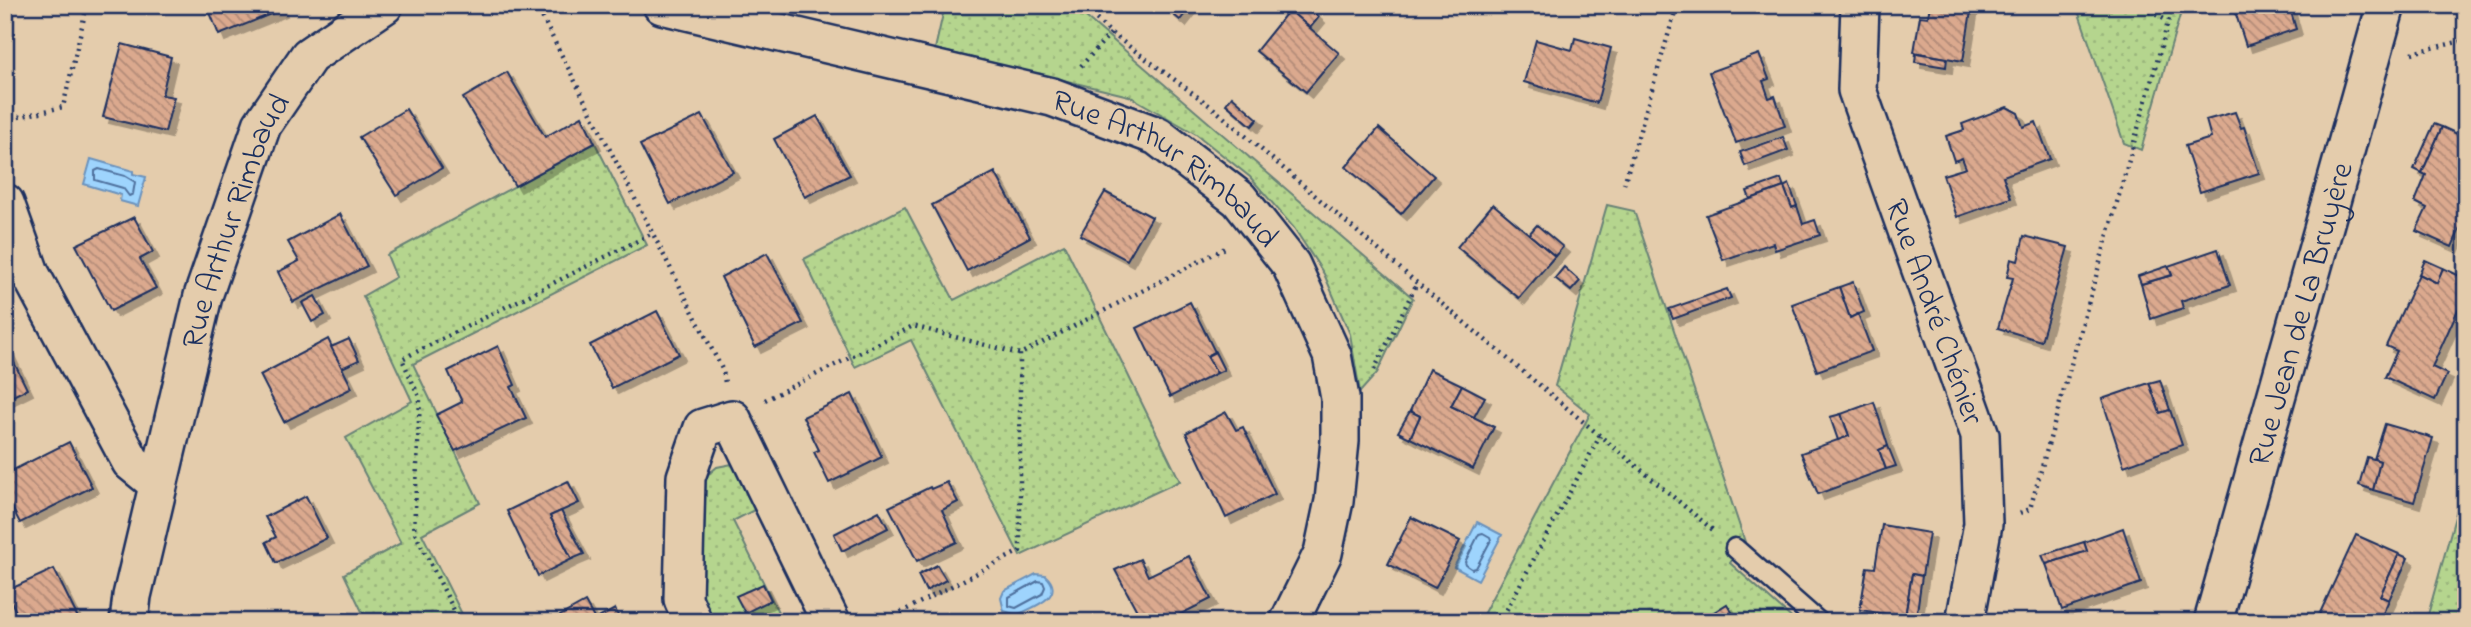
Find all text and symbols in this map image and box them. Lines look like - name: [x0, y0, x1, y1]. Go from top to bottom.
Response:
- street label: Rue Arthur Rimbaud: [1044, 79, 1289, 259]
- street label: Rue Arthur Rimbaud: [171, 85, 304, 354]
- street label: Rue Jean de La Bruyère: [2238, 157, 2368, 472]
- street label: Rue André Chénier: [1871, 193, 1995, 432]

